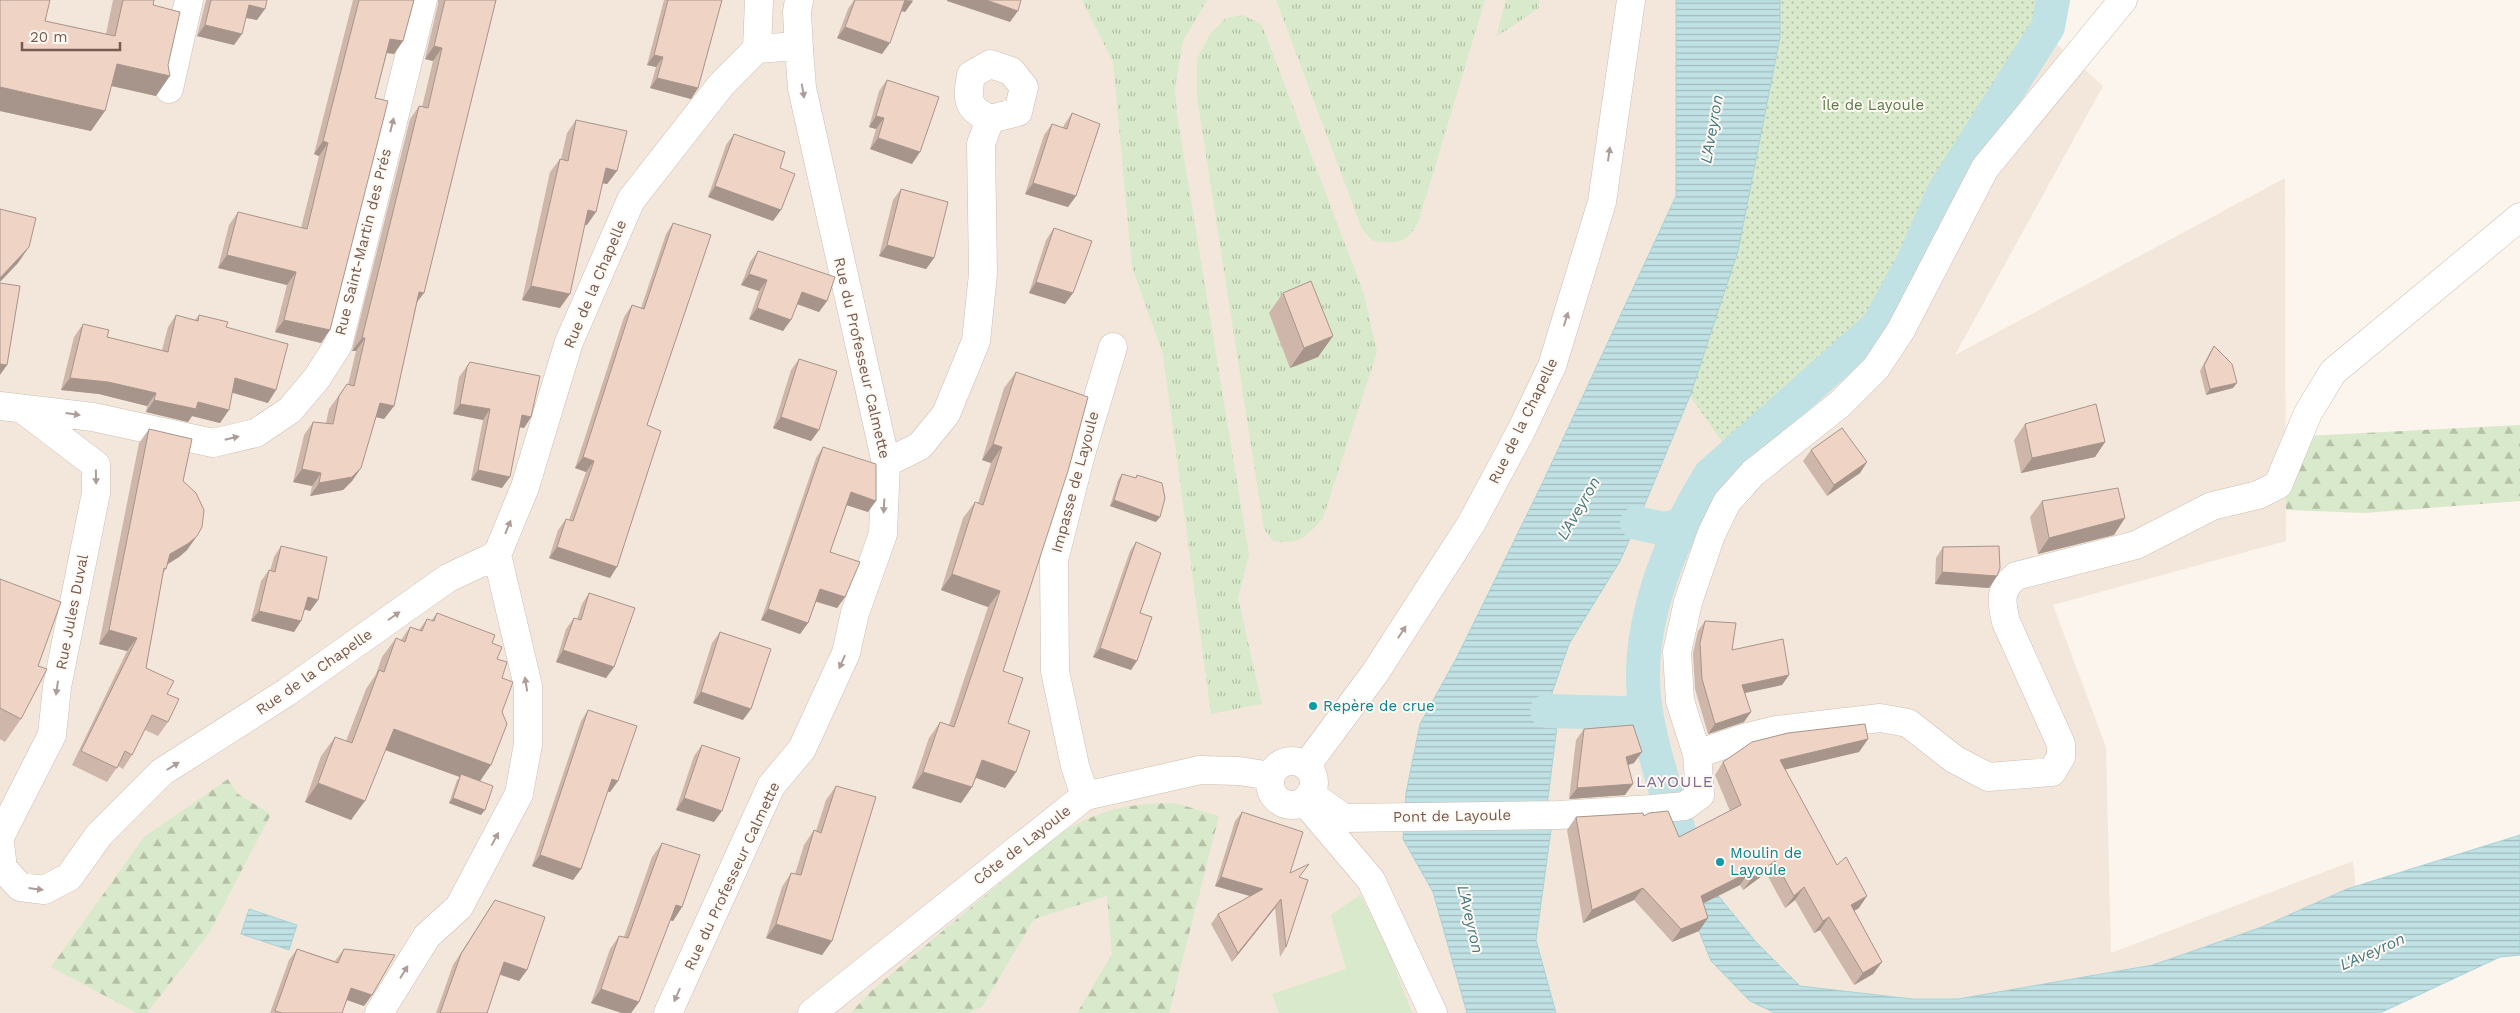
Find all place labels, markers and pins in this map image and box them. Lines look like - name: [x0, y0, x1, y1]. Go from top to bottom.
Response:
- place label: Repère de crue: [1323, 697, 1435, 715]
- marker: Repère de crue: [1307, 700, 1319, 712]
- place label: Moulin de Layoule: [1730, 844, 1802, 879]
- marker: Moulin de Layoule: [1714, 856, 1726, 868]

